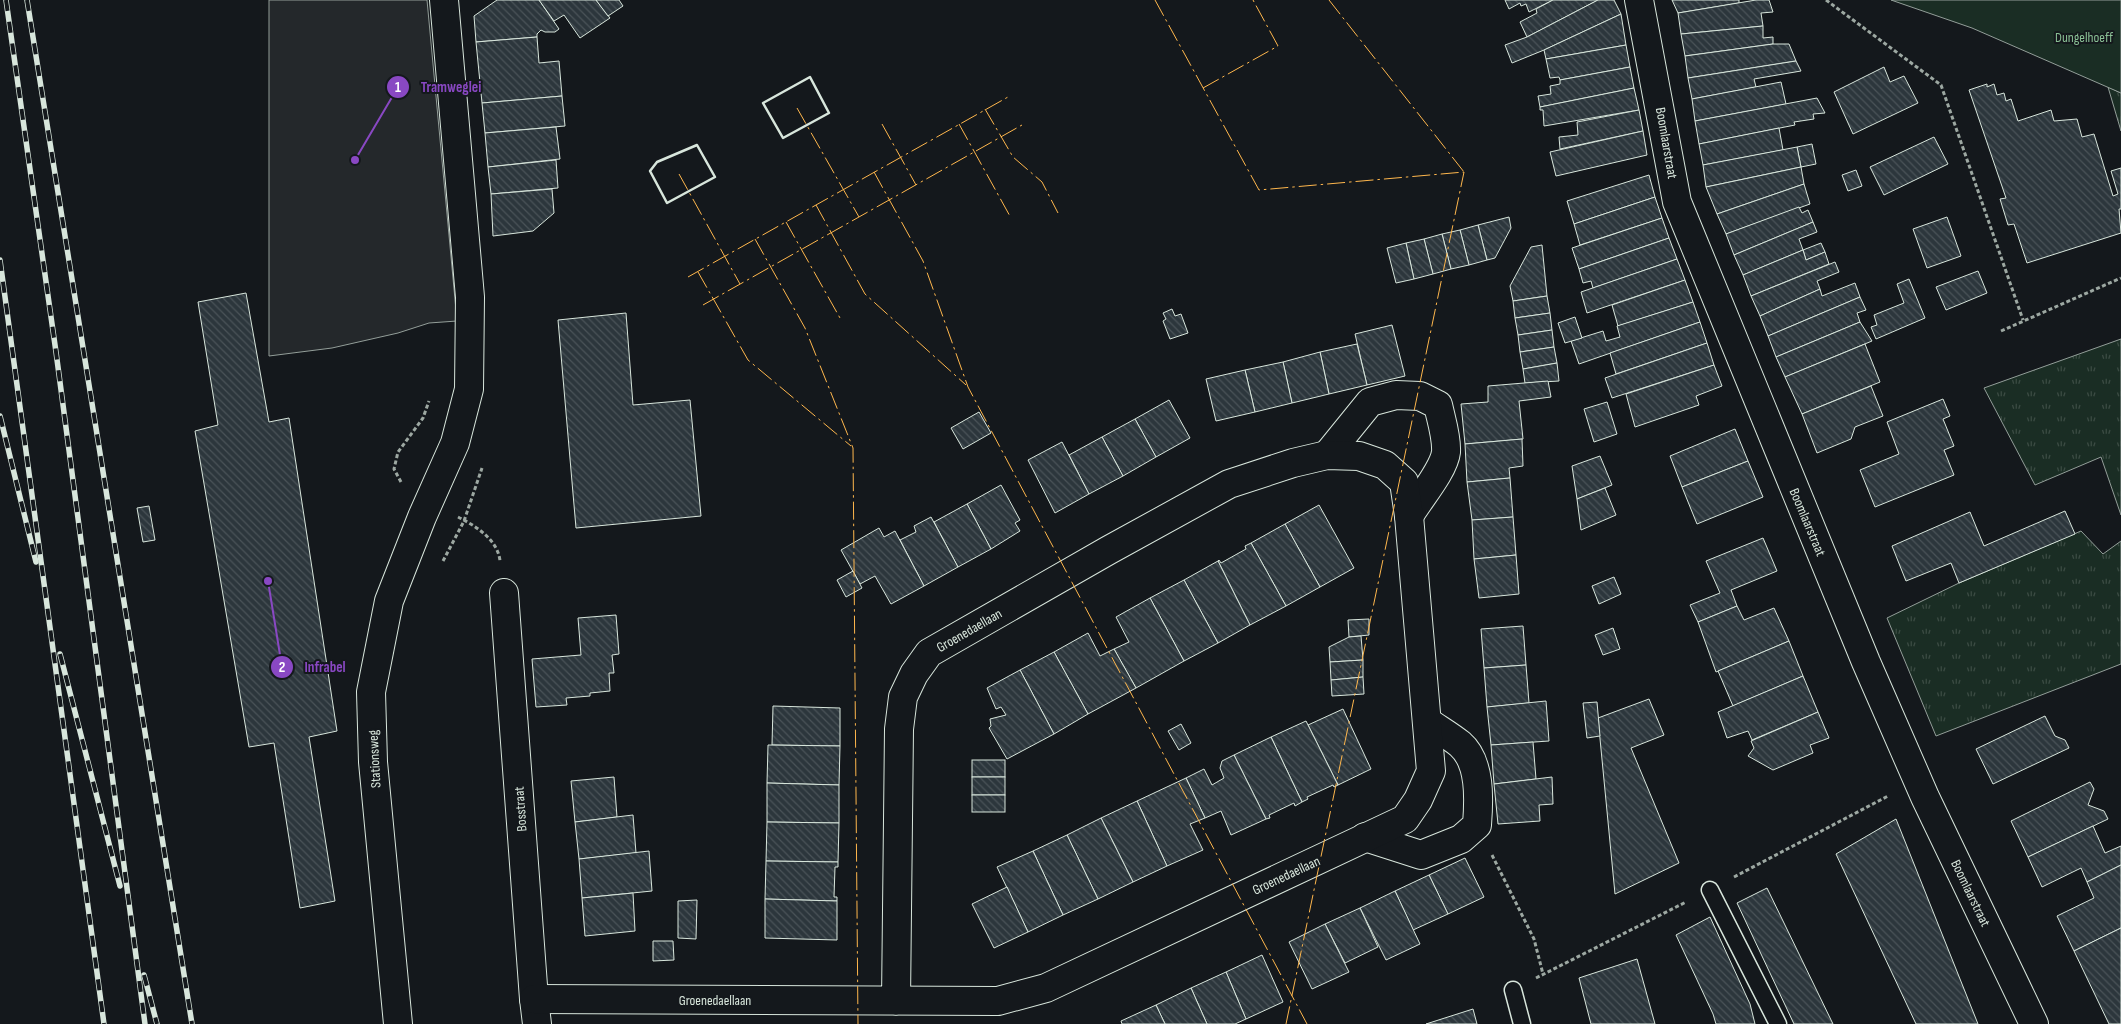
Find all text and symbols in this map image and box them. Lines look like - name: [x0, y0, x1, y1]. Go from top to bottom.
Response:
- park label: Dungelhoeff: [2055, 29, 2114, 46]
- callout: Tramweglei: [385, 72, 491, 102]
- text: 1: [395, 78, 401, 97]
- text: Tramweglei: [421, 78, 481, 97]
- street label: Boomlaarstraat: [1652, 106, 1681, 180]
- street label: Boomlaarstraat: [1786, 486, 1829, 559]
- street label: Groenedaellaan: [934, 605, 1005, 656]
- callout: Infrabel: [269, 652, 356, 682]
- text: 2: [279, 658, 285, 677]
- text: Infrabel: [304, 658, 346, 677]
- street label: Stationsweg: [364, 729, 385, 789]
- street label: Bosstraat: [510, 786, 531, 832]
- street label: Groenedaellaan: [1250, 852, 1323, 899]
- street label: Boomlaarstraat: [1947, 857, 1994, 929]
- street label: Groenedaellaan: [679, 992, 751, 1009]

